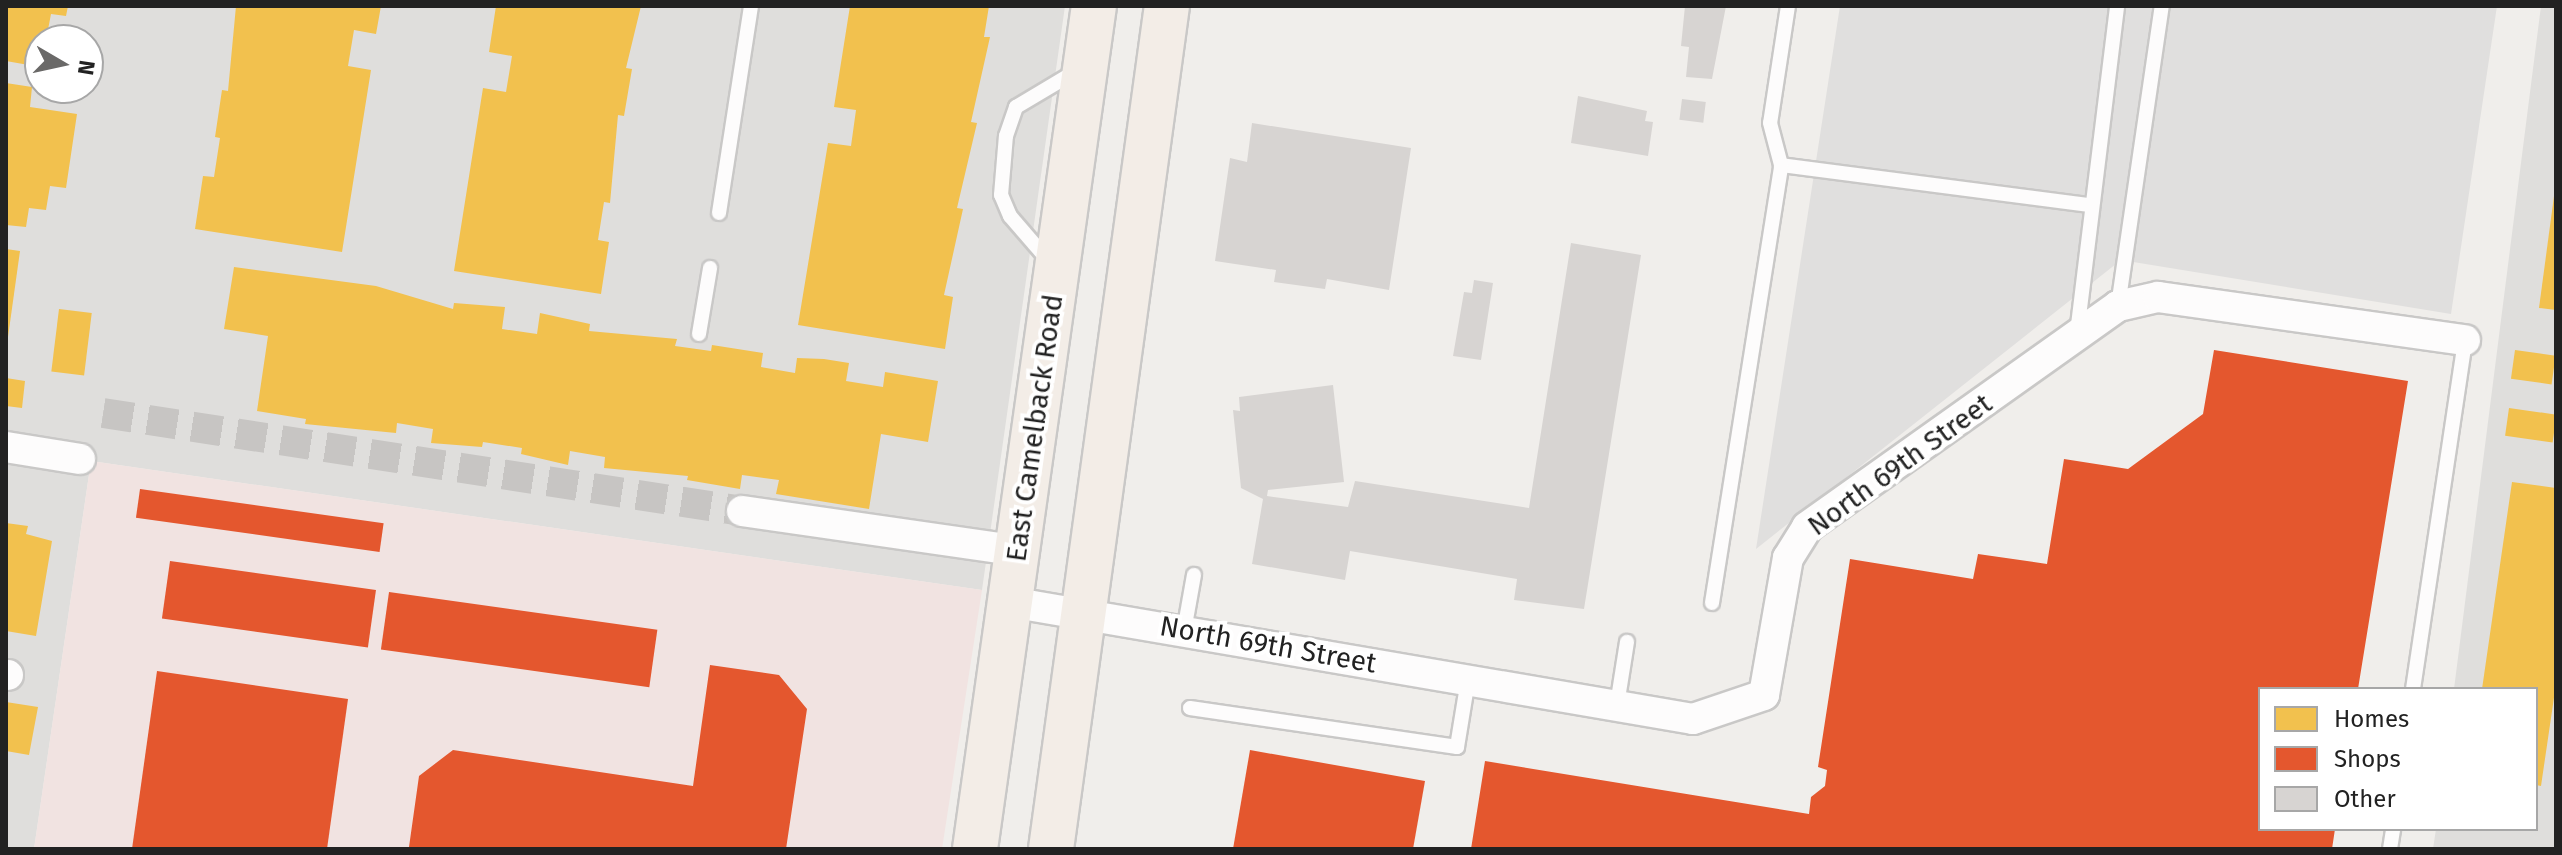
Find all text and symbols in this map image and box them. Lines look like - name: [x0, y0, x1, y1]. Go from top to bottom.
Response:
- north arrow: [24, 24, 104, 104]
- text: N: [72, 58, 101, 77]
- street label: East Camelback Road: [1000, 292, 1070, 564]
- street label: North 69th Street: [1801, 387, 1999, 543]
- street label: North 69th Street: [1157, 609, 1379, 681]
- legend: [2258, 687, 2538, 831]
- text: Homes: [2334, 705, 2409, 733]
- text: Shops: [2334, 745, 2401, 773]
- text: Other: [2334, 785, 2396, 813]

